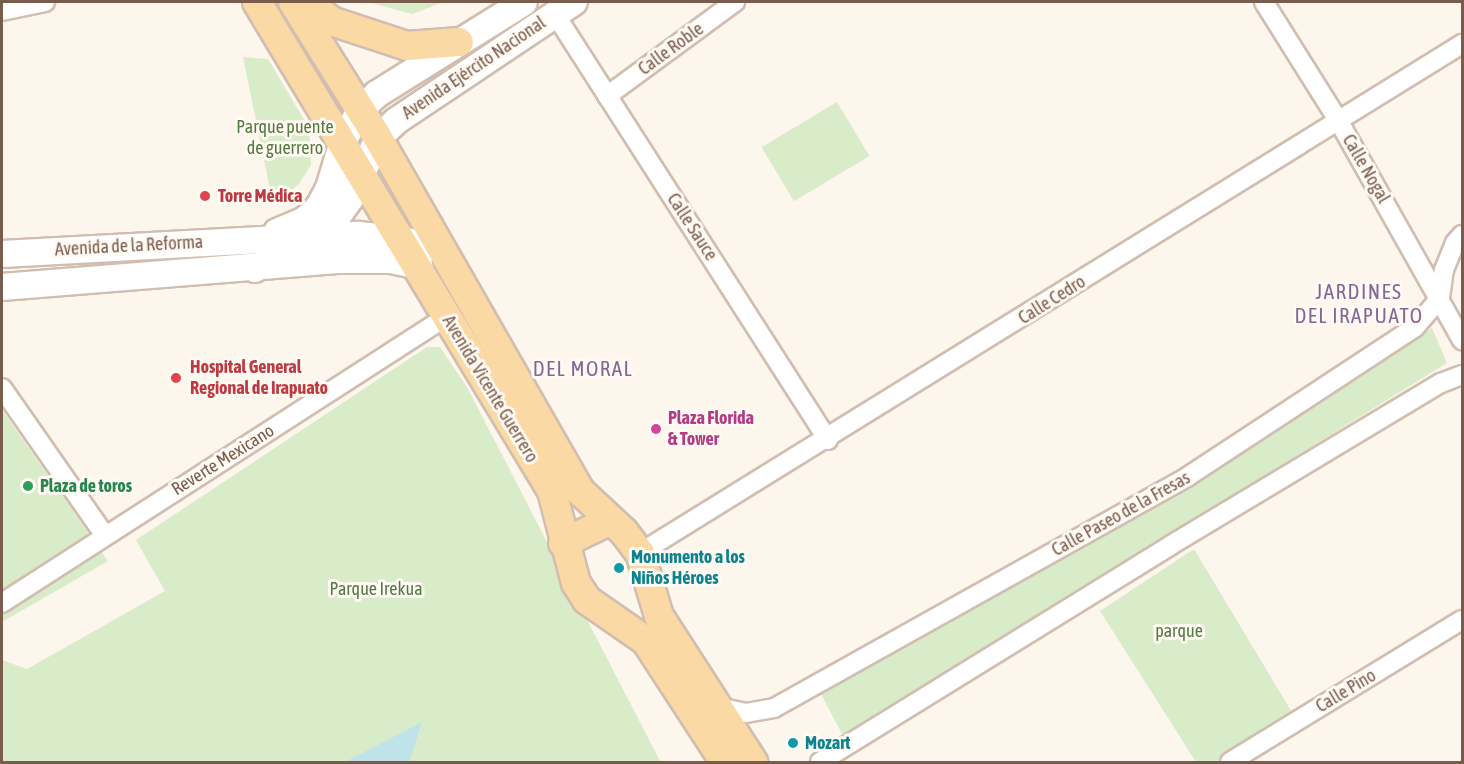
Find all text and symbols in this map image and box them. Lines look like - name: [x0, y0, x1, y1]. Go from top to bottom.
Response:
- street label: Avenida Ejército Nacional: [398, 12, 550, 124]
- street label: Calle Roble: [634, 18, 708, 80]
- park label: Parque puente de guerrero: [236, 117, 334, 160]
- street label: Calle Nogal: [1338, 131, 1394, 207]
- place label: Torre Médica: [218, 185, 302, 207]
- marker: Torre Médica: [196, 187, 214, 205]
- street label: Calle Sauce: [662, 189, 722, 265]
- street label: Avenida de la Reforma: [54, 231, 204, 261]
- street label: Calle Cedro: [1014, 271, 1090, 329]
- district label: JARDINES DEL IRAPUATO: [1294, 278, 1424, 328]
- street label: Avenida Vicente Guerrero: [438, 312, 542, 466]
- district label: DEL MORAL: [533, 355, 633, 381]
- place label: Hospital General Regional de Irapuato: [190, 357, 328, 400]
- marker: Hospital General Regional de Irapuato: [167, 369, 185, 387]
- place label: Plaza Florida & Tower: [668, 408, 754, 450]
- street label: Reverte Mexicano: [168, 420, 278, 500]
- marker: Plaza Florida & Tower: [649, 422, 663, 436]
- street label: Calle Paseo de la Fresas: [1048, 467, 1194, 561]
- place label: Plaza de toros: [40, 475, 132, 497]
- marker: Plaza de toros: [21, 479, 35, 493]
- place label: Monumento a los Niños Héroes: [631, 547, 745, 590]
- marker: Monumento a los Niños Héroes: [612, 561, 626, 575]
- park label: Parque Irekua: [329, 578, 423, 600]
- park label: parque: [1155, 620, 1203, 642]
- street label: Calle Pino: [1312, 665, 1380, 717]
- place label: Mozart: [805, 732, 851, 754]
- marker: Mozart: [786, 736, 800, 750]

